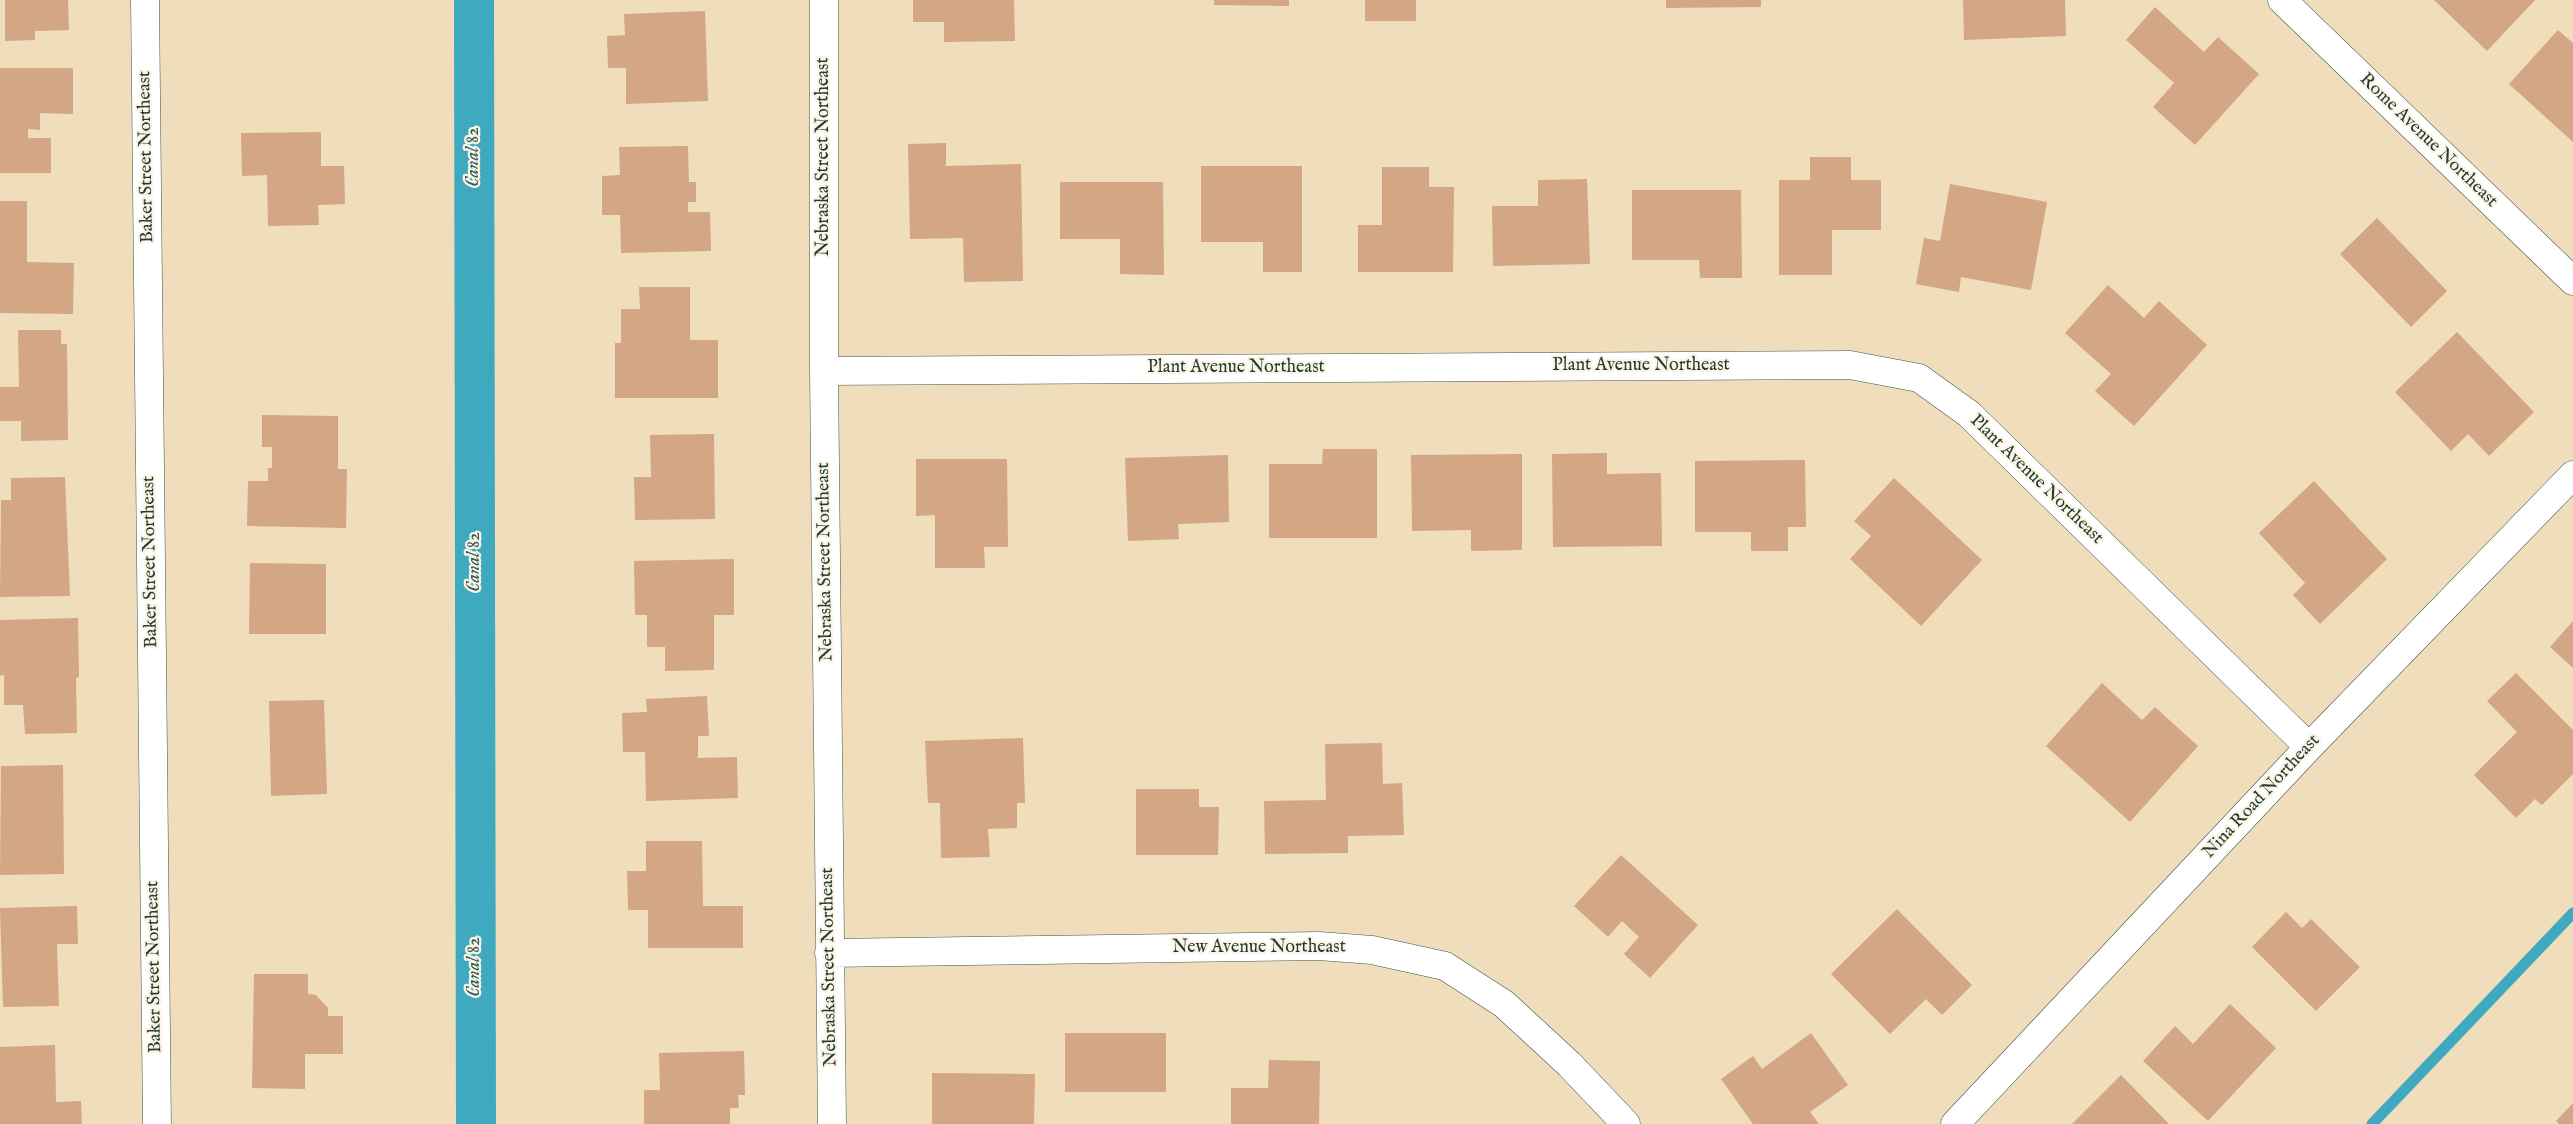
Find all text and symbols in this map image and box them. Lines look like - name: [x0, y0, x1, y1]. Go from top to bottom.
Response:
- street label: Nebraska Street Northeast: [813, 57, 835, 257]
- street label: Rome Avenue Northeast: [2354, 69, 2502, 213]
- street label: Baker Street Northeast: [135, 71, 159, 243]
- water label: Canal 82: [463, 127, 485, 187]
- street label: Plant Avenue Northeast: [1552, 355, 1730, 377]
- street label: Plant Avenue Northeast: [1147, 357, 1325, 379]
- street label: Plant Avenue Northeast: [1965, 411, 2107, 549]
- street label: Nebraska Street Northeast: [813, 462, 839, 662]
- street label: Baker Street Northeast: [139, 476, 163, 648]
- water label: Canal 82: [464, 532, 486, 592]
- street label: Nina Road Northeast: [2199, 730, 2325, 864]
- street label: Nebraska Street Northeast: [817, 867, 843, 1067]
- street label: Baker Street Northeast: [143, 881, 167, 1053]
- water label: Canal 82: [464, 937, 486, 997]
- street label: New Avenue Northeast: [1172, 937, 1346, 959]

